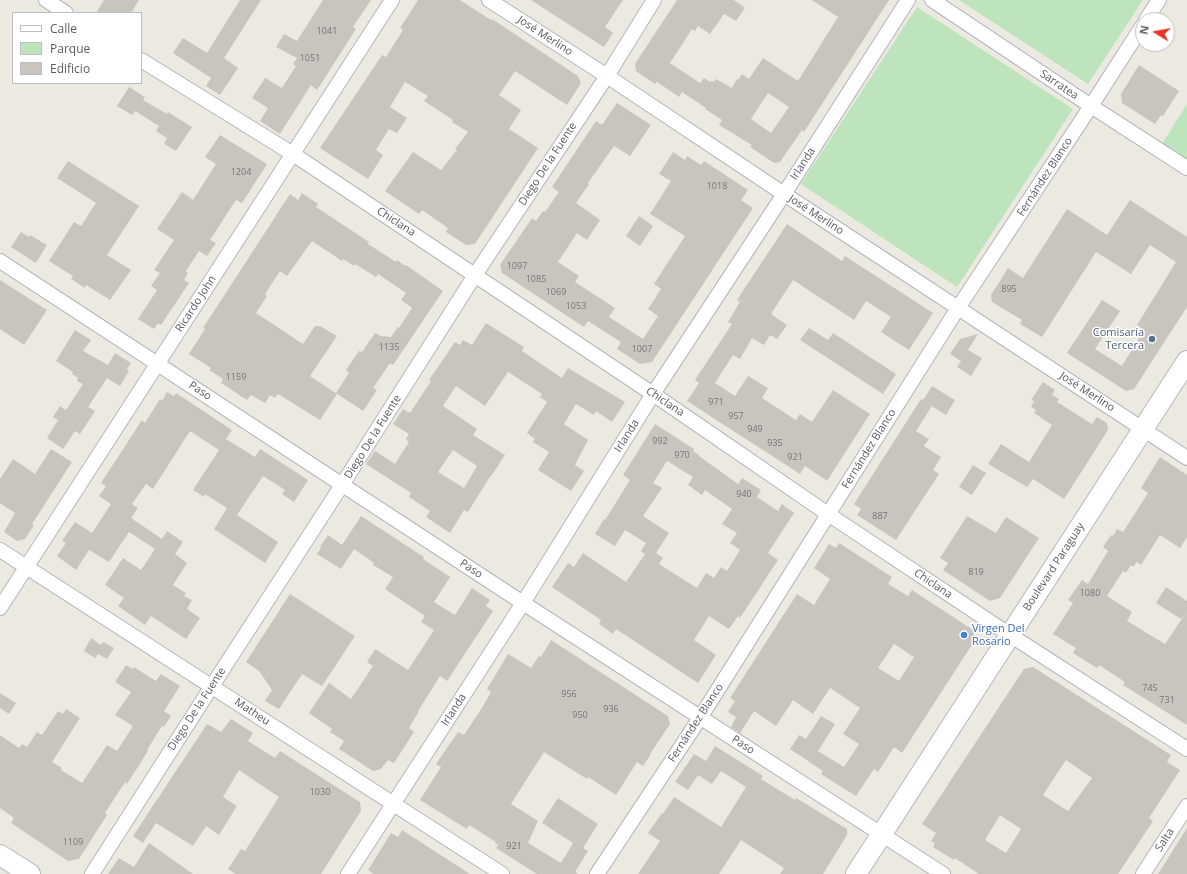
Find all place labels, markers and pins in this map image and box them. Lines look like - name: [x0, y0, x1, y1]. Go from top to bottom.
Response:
- place label: Comisaría Tercera: [1093, 326, 1144, 352]
- marker: Comisaría Tercera: [1147, 334, 1157, 344]
- place label: Virgen Del Rosario: [972, 622, 1025, 648]
- marker: Virgen Del Rosario: [959, 630, 969, 640]

